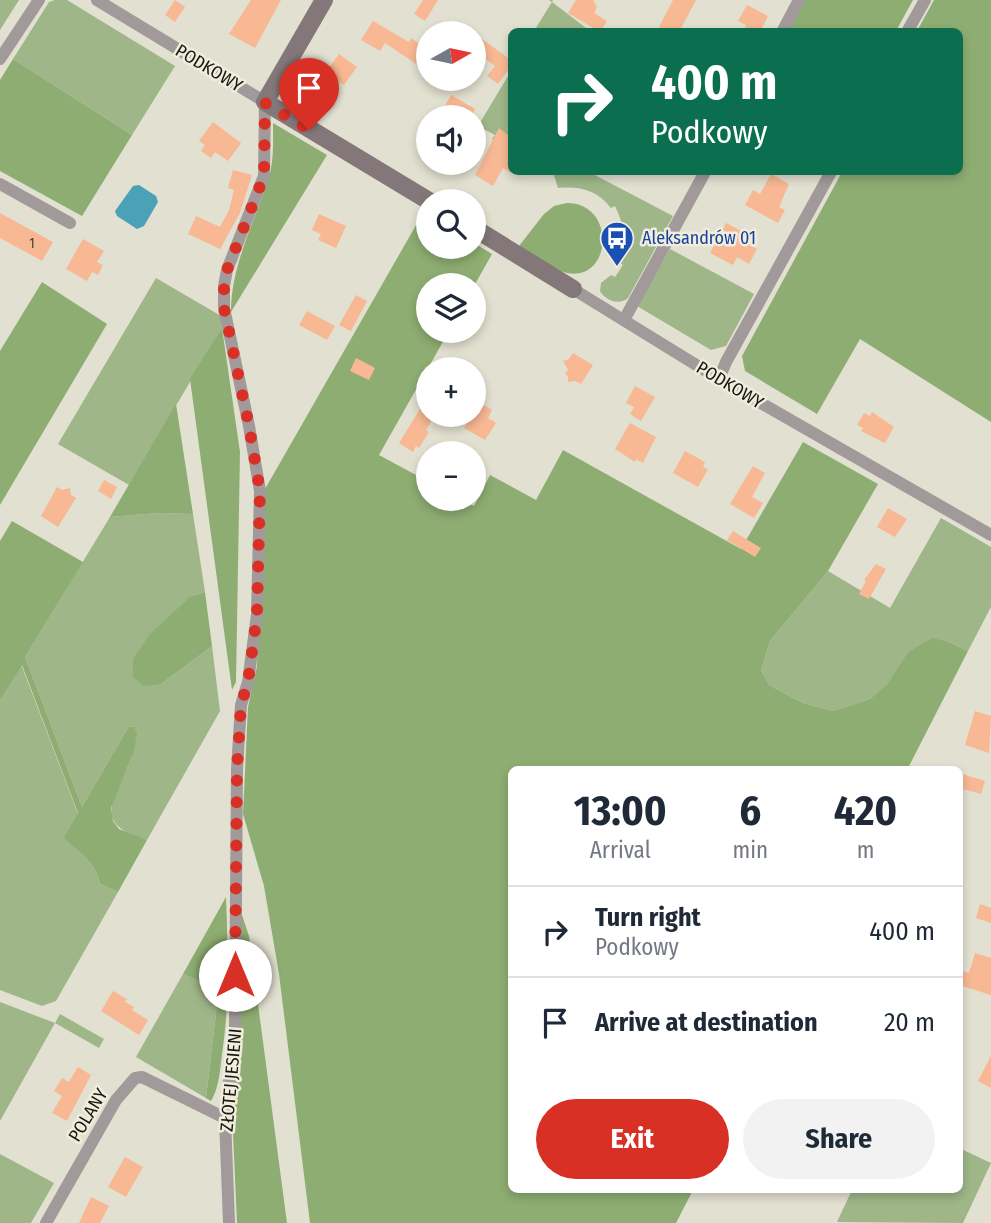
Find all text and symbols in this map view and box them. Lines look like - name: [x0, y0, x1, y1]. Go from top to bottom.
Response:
- north arrow: [416, 21, 486, 91]
- map controls: [416, 21, 486, 511]
- street label: PODKOWY: [172, 39, 246, 97]
- text: 400 m: [651, 53, 777, 112]
- icon: right: [536, 56, 627, 147]
- pin: [279, 58, 339, 130]
- icon: arrive: [290, 69, 328, 107]
- button: sound: [416, 105, 486, 175]
- text: Podkowy: [651, 113, 767, 151]
- button: search: [416, 189, 486, 259]
- bus stop icon: Aleksandrów 01: [598, 219, 636, 268]
- place label: Aleksandrów 01: [642, 227, 756, 249]
- house number: 1: [29, 235, 35, 252]
- button: layers: [416, 273, 486, 343]
- street label: PODKOWY: [693, 356, 767, 414]
- button: +: [416, 357, 486, 427]
- button: −: [416, 441, 486, 511]
- text: 13:00: [574, 786, 667, 836]
- text: 6: [739, 786, 761, 836]
- text: 420: [834, 786, 897, 836]
- text: Arrival: [590, 836, 651, 864]
- text: min: [733, 836, 768, 864]
- text: m: [857, 836, 874, 864]
- text: Turn right: [595, 902, 701, 933]
- icon: right: [536, 913, 574, 951]
- text: 400 m: [869, 916, 935, 947]
- text: Podkowy: [595, 933, 679, 961]
- position arrow: [198, 938, 272, 1012]
- icon: arrive: [536, 1004, 574, 1042]
- text: Arrive at destination: [595, 1007, 818, 1038]
- text: 20 m: [884, 1007, 935, 1038]
- street label: ZŁOTEJ JESIENI: [216, 1028, 246, 1132]
- street label: POLANY: [64, 1084, 112, 1146]
- button: Exit: [536, 1099, 729, 1179]
- button: Share: [743, 1099, 935, 1179]

